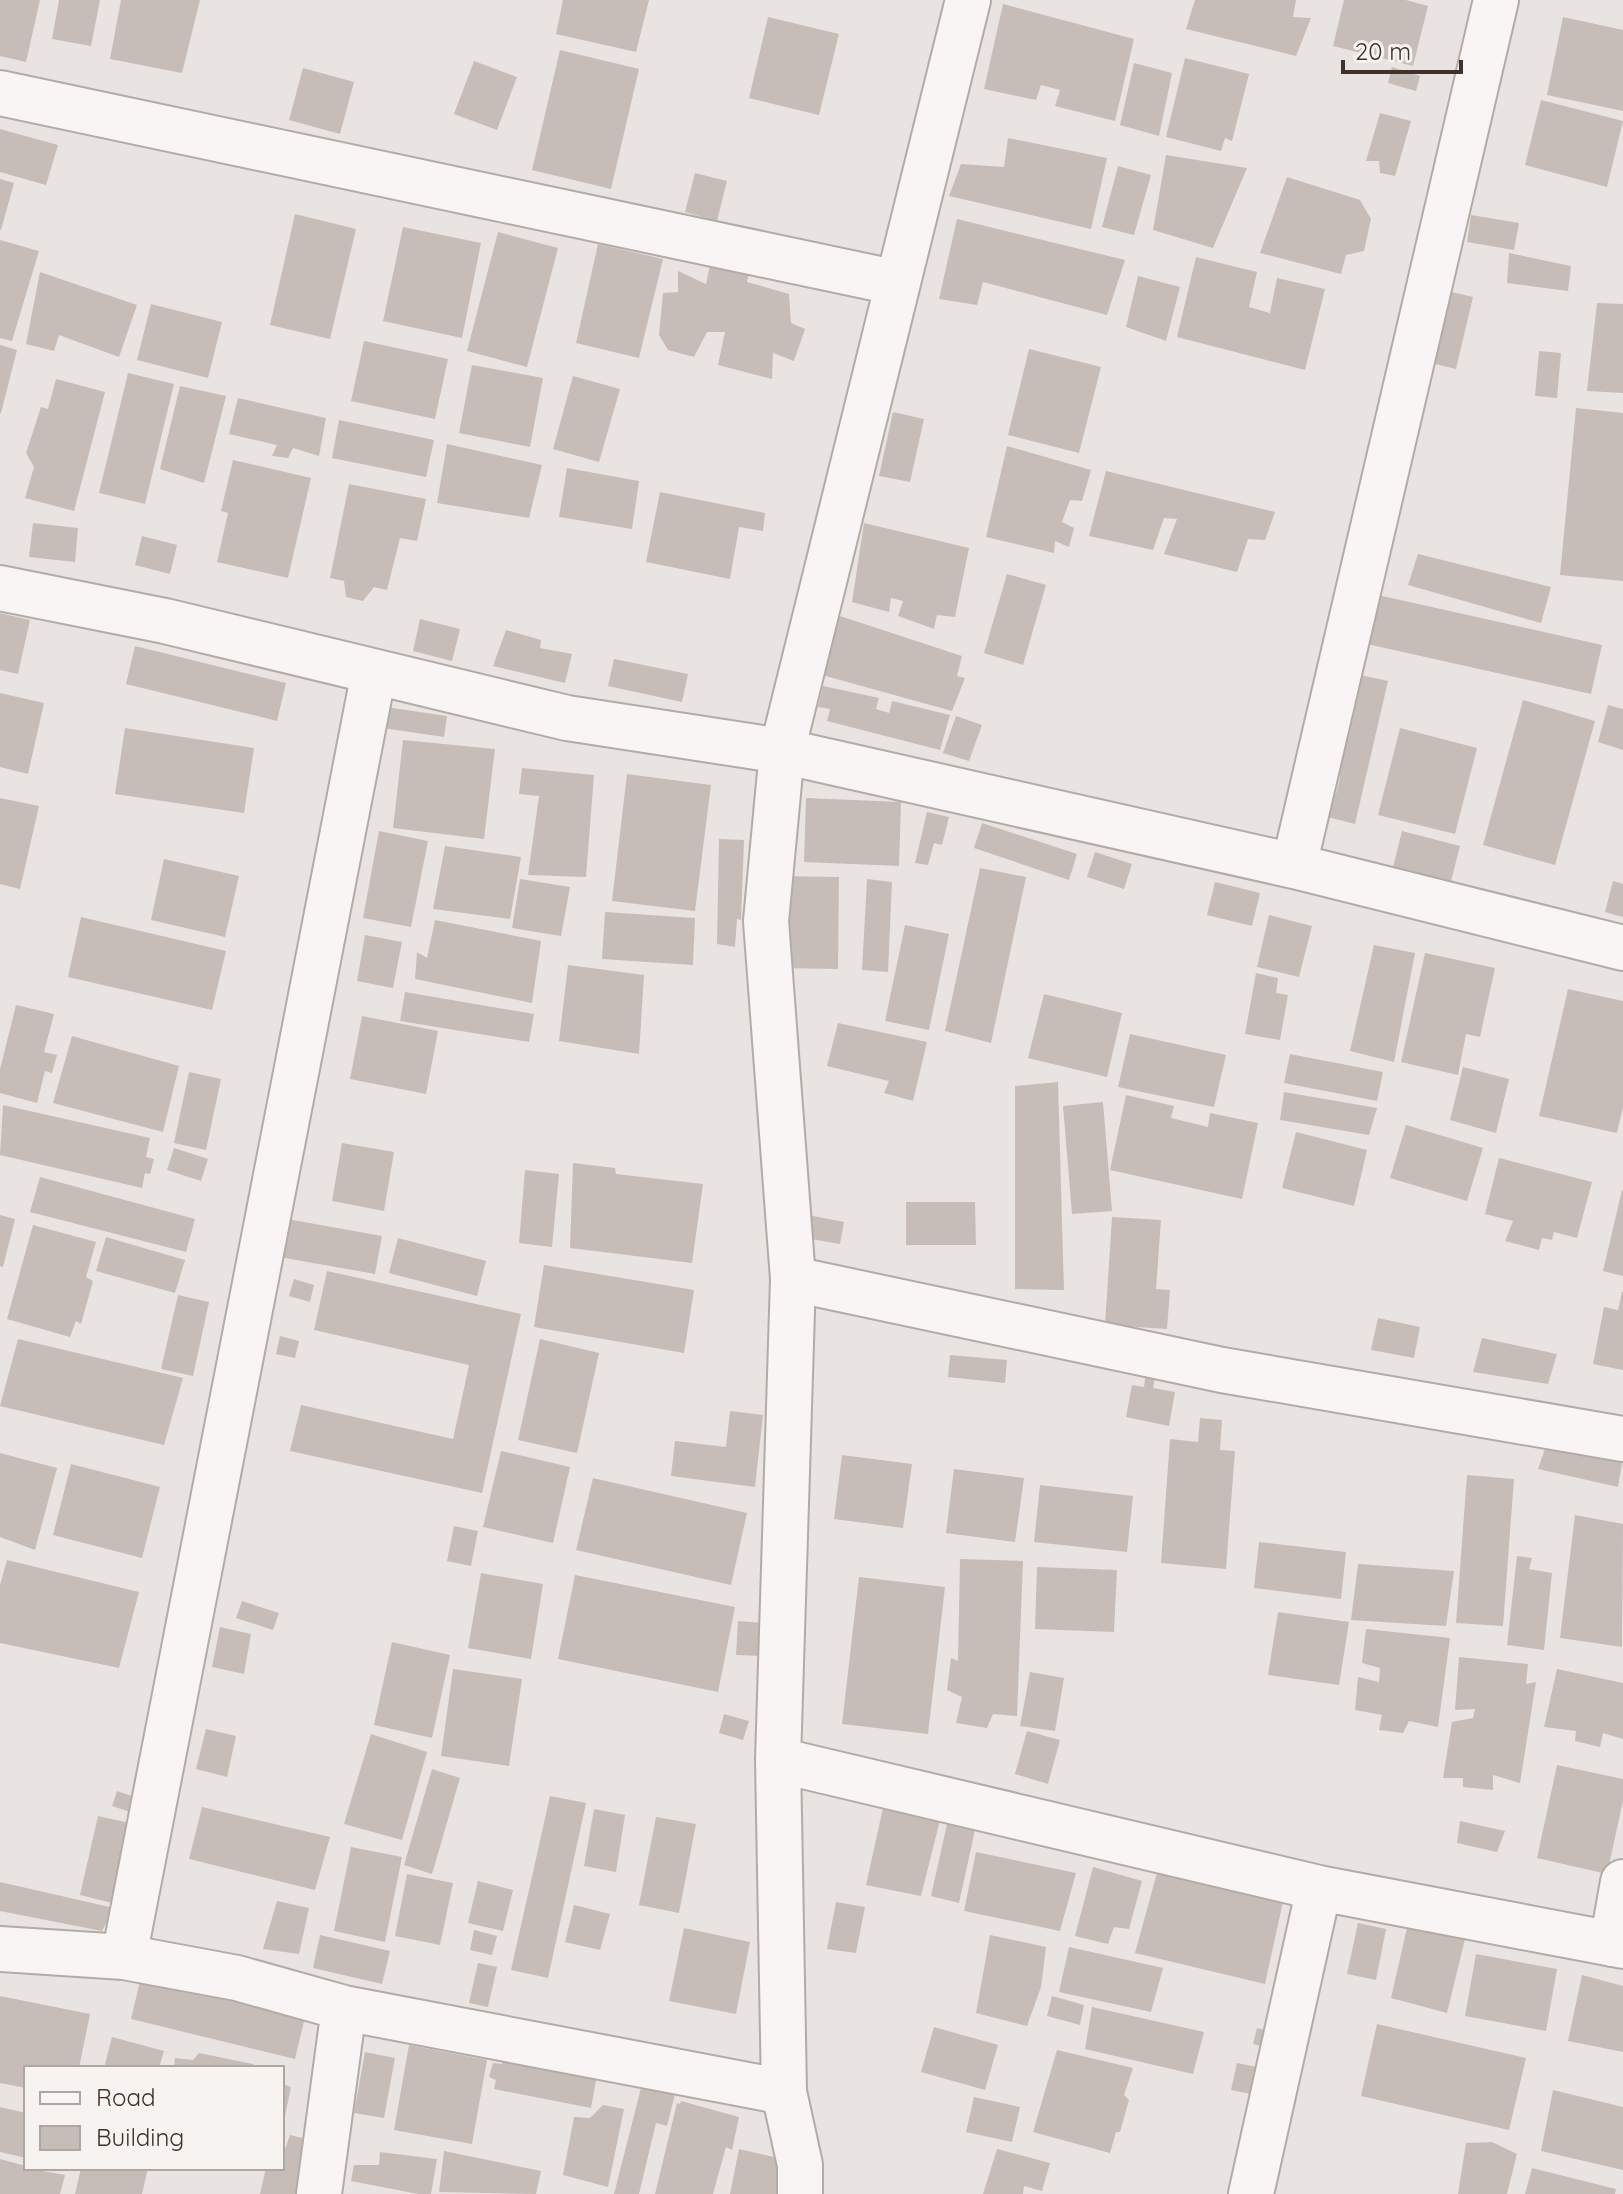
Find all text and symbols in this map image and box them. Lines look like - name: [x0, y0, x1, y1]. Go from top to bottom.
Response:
- scale bar: [1343, 24, 1461, 74]
- text: 20 m: [1355, 36, 1411, 66]
- legend: [24, 2066, 284, 2170]
- text: Road: [96, 2082, 156, 2112]
- text: Building: [96, 2122, 184, 2152]

